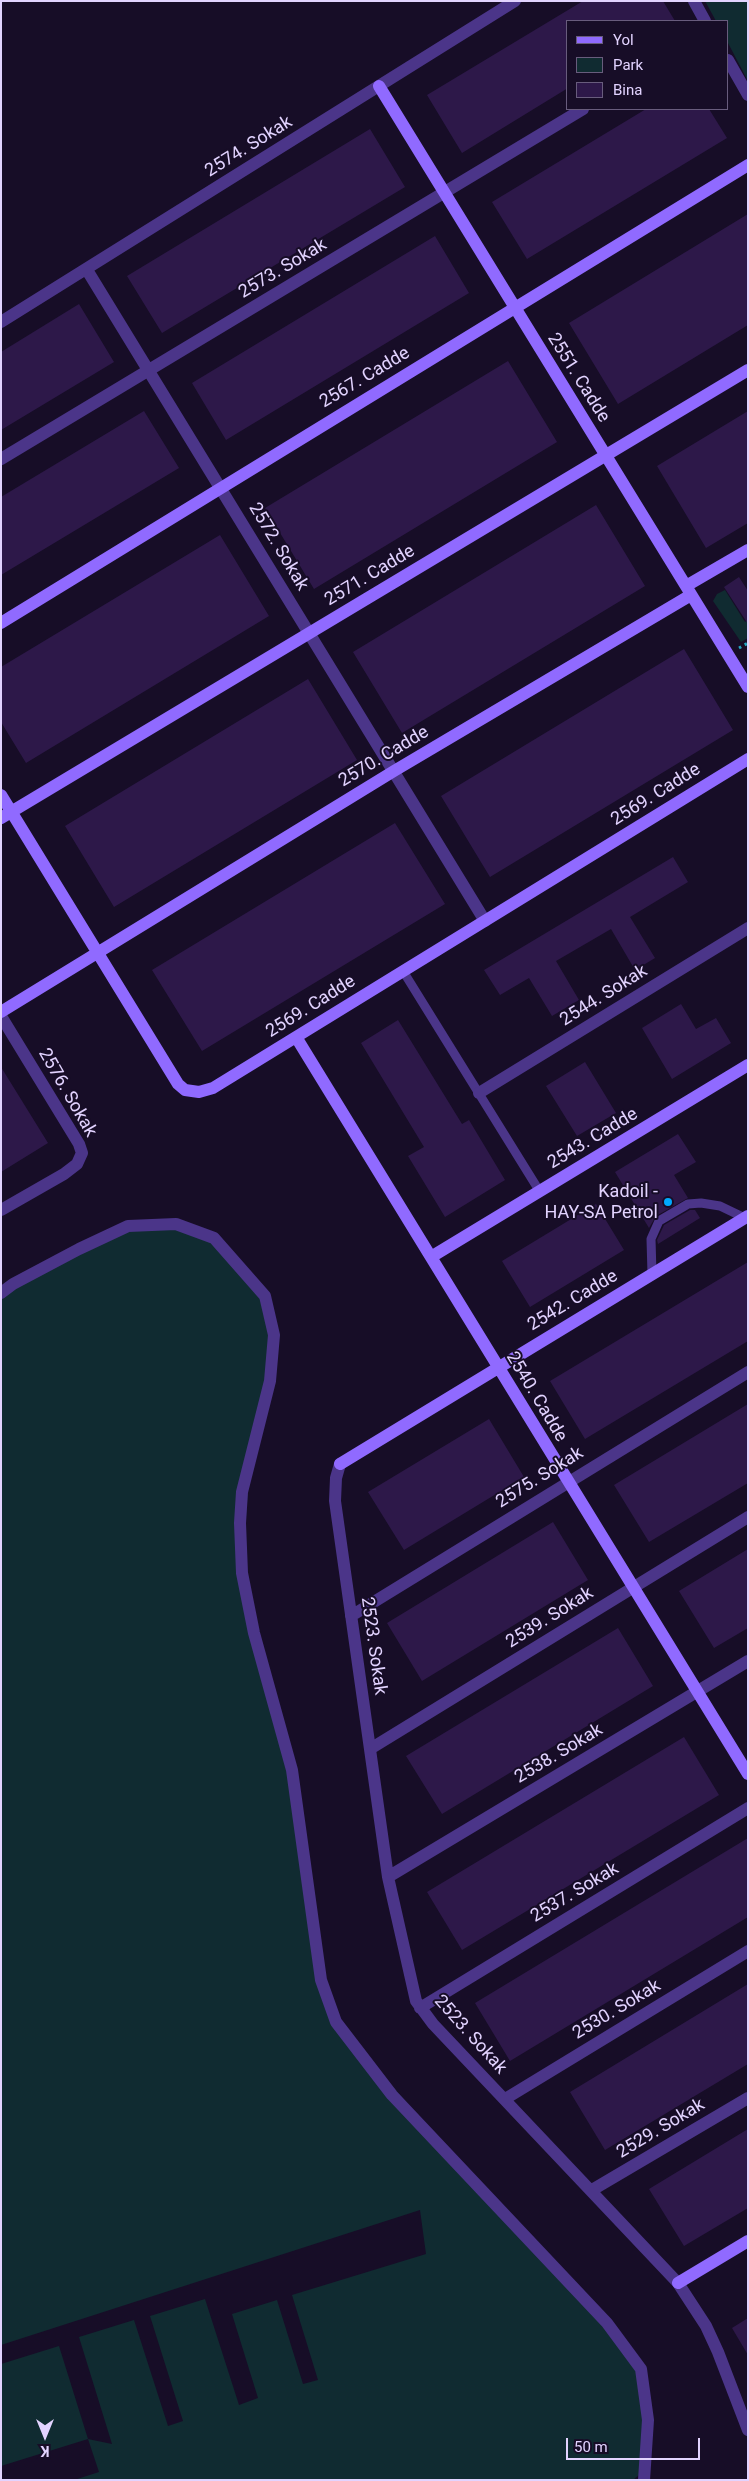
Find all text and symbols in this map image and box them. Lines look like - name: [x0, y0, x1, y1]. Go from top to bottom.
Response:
- legend: [566, 20, 729, 110]
- text: Yol: [613, 31, 634, 49]
- text: Park: [613, 56, 643, 74]
- text: Bina: [613, 81, 642, 99]
- street label: 2574. Sokak: [201, 112, 297, 182]
- street label: 2573. Sokak: [235, 234, 331, 304]
- street label: 2551. Cadde: [542, 329, 614, 427]
- street label: 2567. Cadde: [316, 343, 414, 413]
- street label: 2572. Sokak: [243, 499, 313, 595]
- street label: 2571. Cadde: [321, 541, 419, 611]
- street label: 2570. Cadde: [335, 722, 433, 792]
- street label: 2569. Cadde: [607, 759, 705, 831]
- street label: 2544. Sokak: [556, 961, 652, 1031]
- street label: 2569. Cadde: [262, 971, 360, 1043]
- street label: 2576. Sokak: [33, 1045, 101, 1141]
- street label: 2543. Cadde: [544, 1104, 642, 1174]
- place label: Kadoil - HAY-SA Petrol: [545, 1181, 658, 1224]
- marker: Kadoil - HAY-SA Petrol: [662, 1196, 674, 1208]
- street label: 2542. Cadde: [524, 1266, 622, 1336]
- street label: 2540. Cadde: [501, 1348, 571, 1446]
- street label: 2575. Sokak: [492, 1443, 588, 1513]
- street label: 2539. Sokak: [502, 1583, 598, 1653]
- street label: 2523. Sokak: [355, 1596, 391, 1696]
- street label: 2538. Sokak: [511, 1719, 607, 1789]
- street label: 2537. Sokak: [527, 1858, 623, 1928]
- street label: 2530. Sokak: [569, 1975, 665, 2045]
- street label: 2523. Sokak: [429, 1991, 511, 2079]
- street label: 2529. Sokak: [613, 2094, 709, 2164]
- north arrow: [20, 2411, 70, 2461]
- scale bar: [569, 2428, 703, 2460]
- text: 50 m: [574, 2438, 608, 2456]
- text: K: [41, 2443, 49, 2459]

